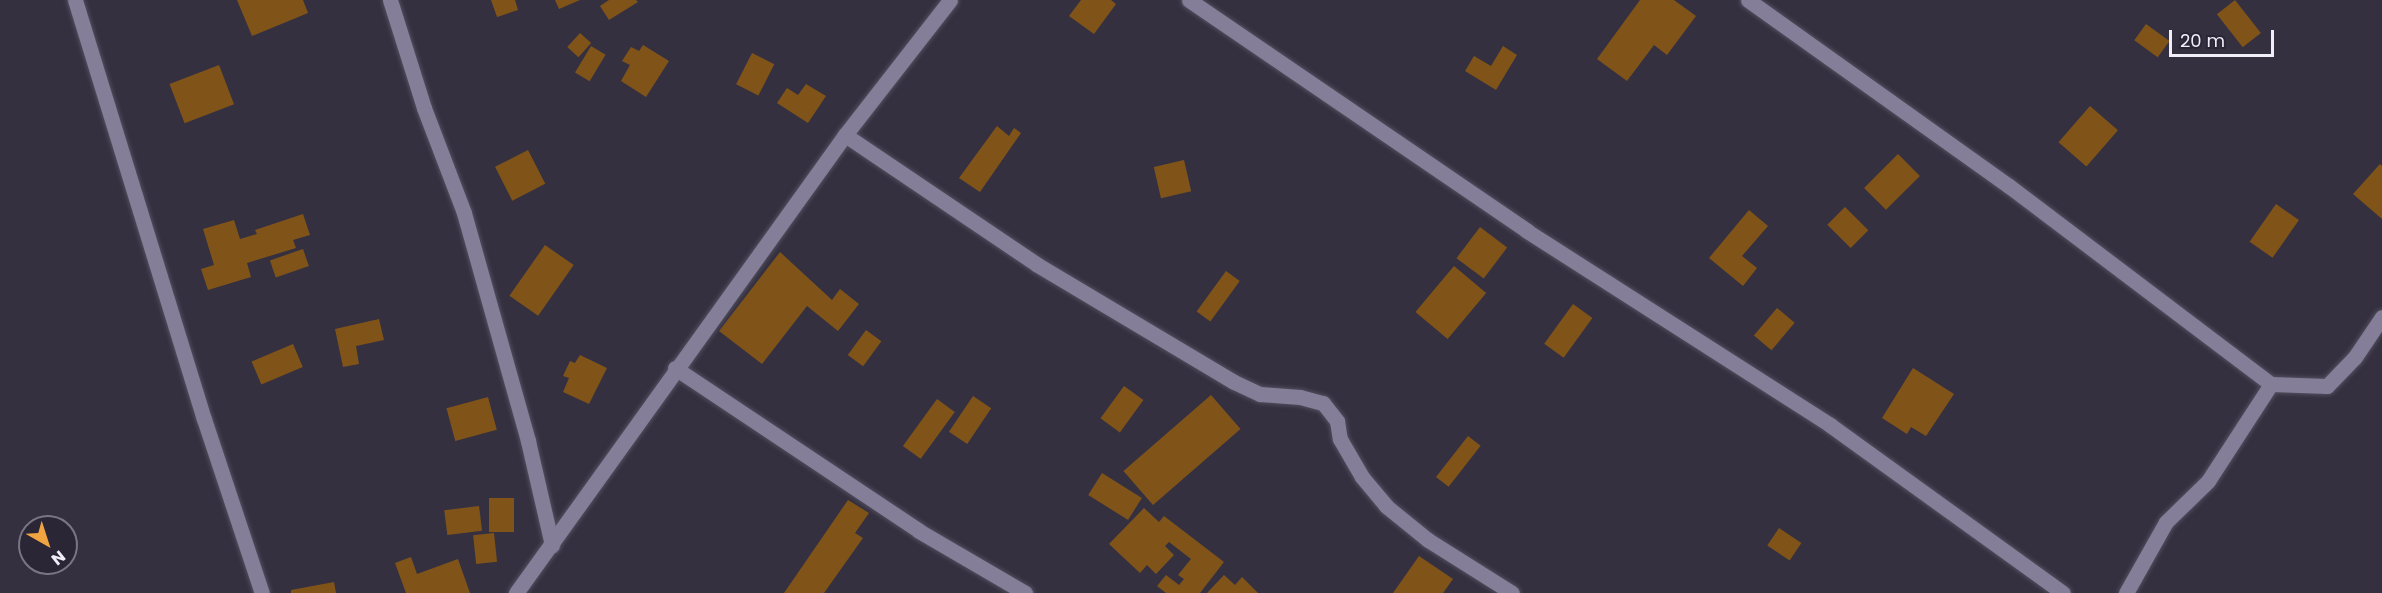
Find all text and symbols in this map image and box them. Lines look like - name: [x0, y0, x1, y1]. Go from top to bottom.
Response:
- scale bar: [2172, 18, 2277, 56]
- text: 20 m: [2180, 28, 2225, 53]
- north arrow: [18, 515, 78, 575]
- text: N: [46, 545, 70, 571]

